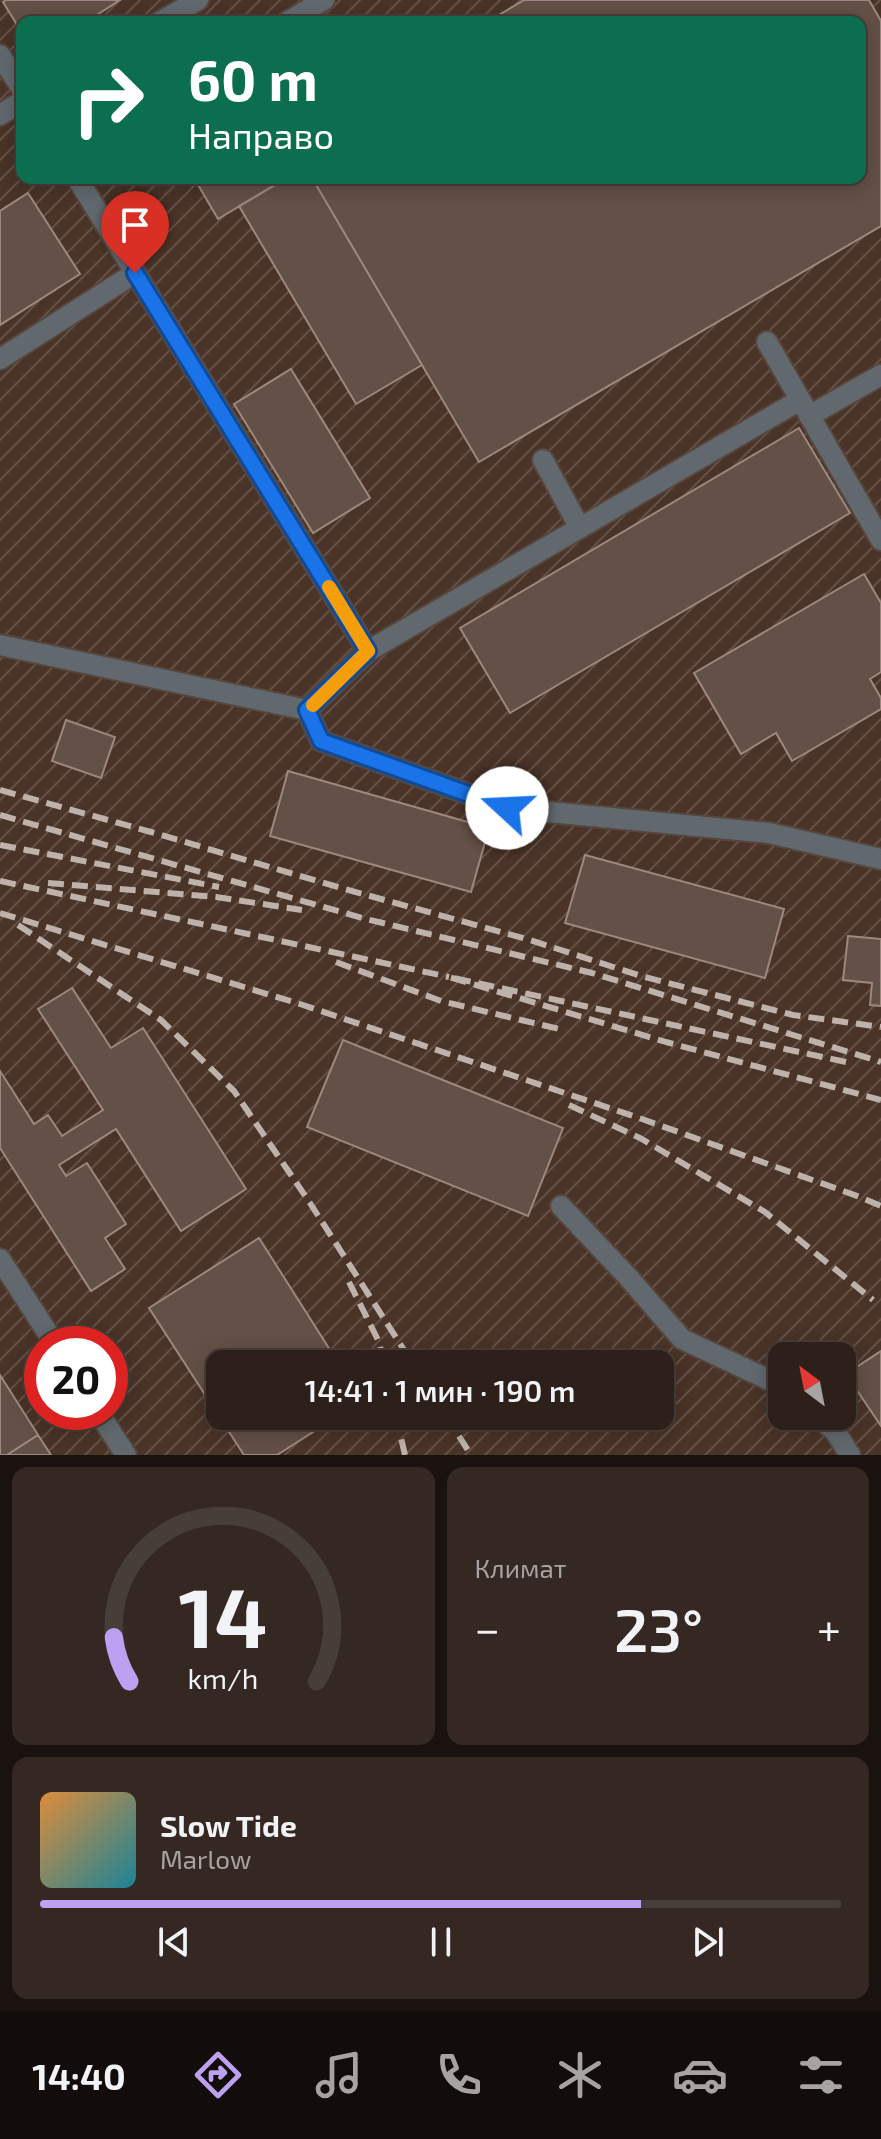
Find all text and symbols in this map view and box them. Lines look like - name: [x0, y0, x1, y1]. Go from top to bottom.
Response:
- text: 60 m: [188, 45, 318, 112]
- icon: right: [56, 48, 160, 152]
- text: Направо: [188, 113, 334, 156]
- pin: [101, 191, 169, 273]
- icon: arrive: [113, 203, 157, 247]
- position arrow: [465, 766, 549, 850]
- speed limit sign: 20: [24, 1326, 128, 1430]
- north arrow: [768, 1342, 856, 1430]
- map controls: [768, 1342, 856, 1430]
- text: 14:41 · 1 мин · 190 m: [305, 1372, 575, 1408]
- text: Климат: [475, 1552, 567, 1583]
- text: 14: [179, 1565, 268, 1665]
- text: 23°: [614, 1592, 703, 1664]
- text: −: [475, 1601, 500, 1654]
- text: +: [817, 1601, 841, 1654]
- text: km/h: [188, 1660, 259, 1695]
- text: Slow Tide: [160, 1807, 297, 1843]
- text: Marlow: [160, 1843, 251, 1874]
- icon: previous: [152, 1920, 196, 1964]
- icon: pause: [419, 1920, 463, 1964]
- icon: next: [686, 1920, 730, 1964]
- icon: directions: [190, 2047, 246, 2103]
- icon: music: [311, 2047, 367, 2103]
- icon: phone: [431, 2047, 487, 2103]
- icon: climate: [552, 2047, 608, 2103]
- icon: car: [672, 2047, 728, 2103]
- icon: filters: [793, 2047, 849, 2103]
- text: 14:40: [32, 2054, 126, 2097]

